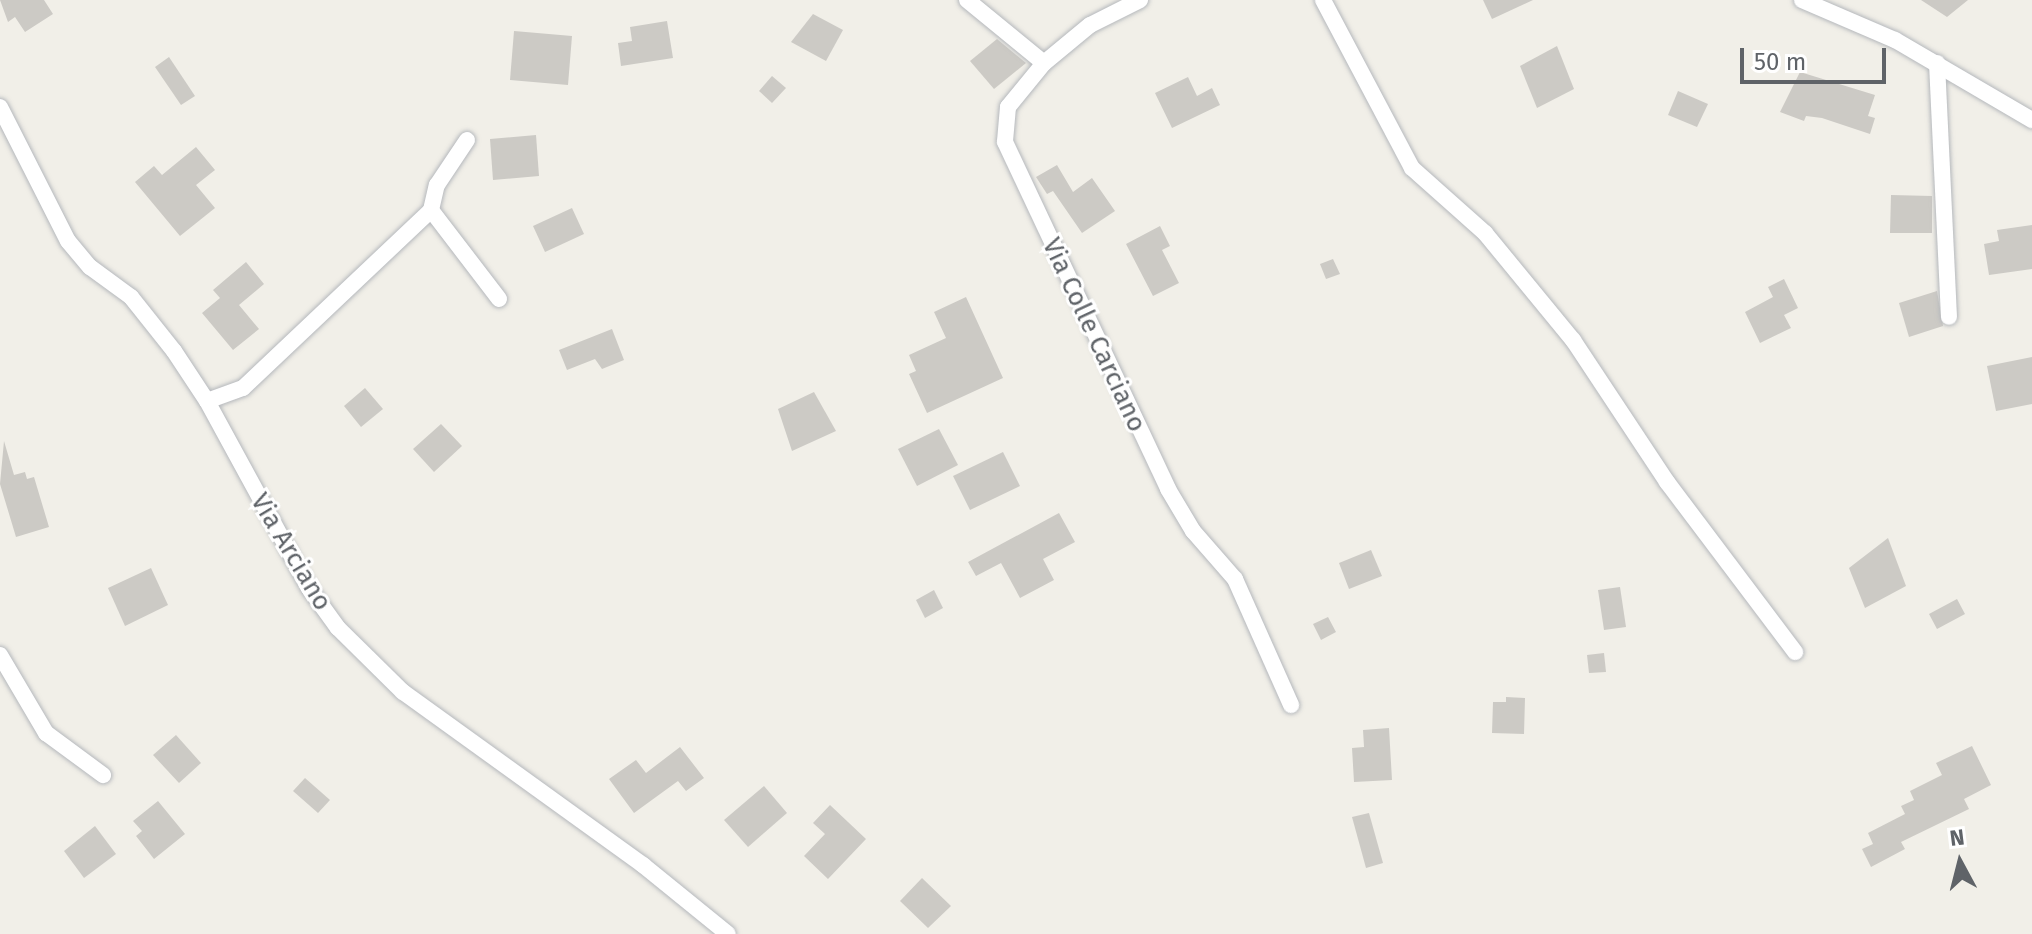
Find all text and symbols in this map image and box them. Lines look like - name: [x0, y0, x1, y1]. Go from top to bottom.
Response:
- scale bar: [1744, 32, 1890, 82]
- text: 50 m: [1754, 48, 1806, 76]
- street label: Via Colle Carciano: [1035, 233, 1153, 437]
- street label: Via Arciano: [244, 488, 338, 616]
- north arrow: [1920, 822, 2000, 902]
- text: N: [1948, 823, 1966, 852]

